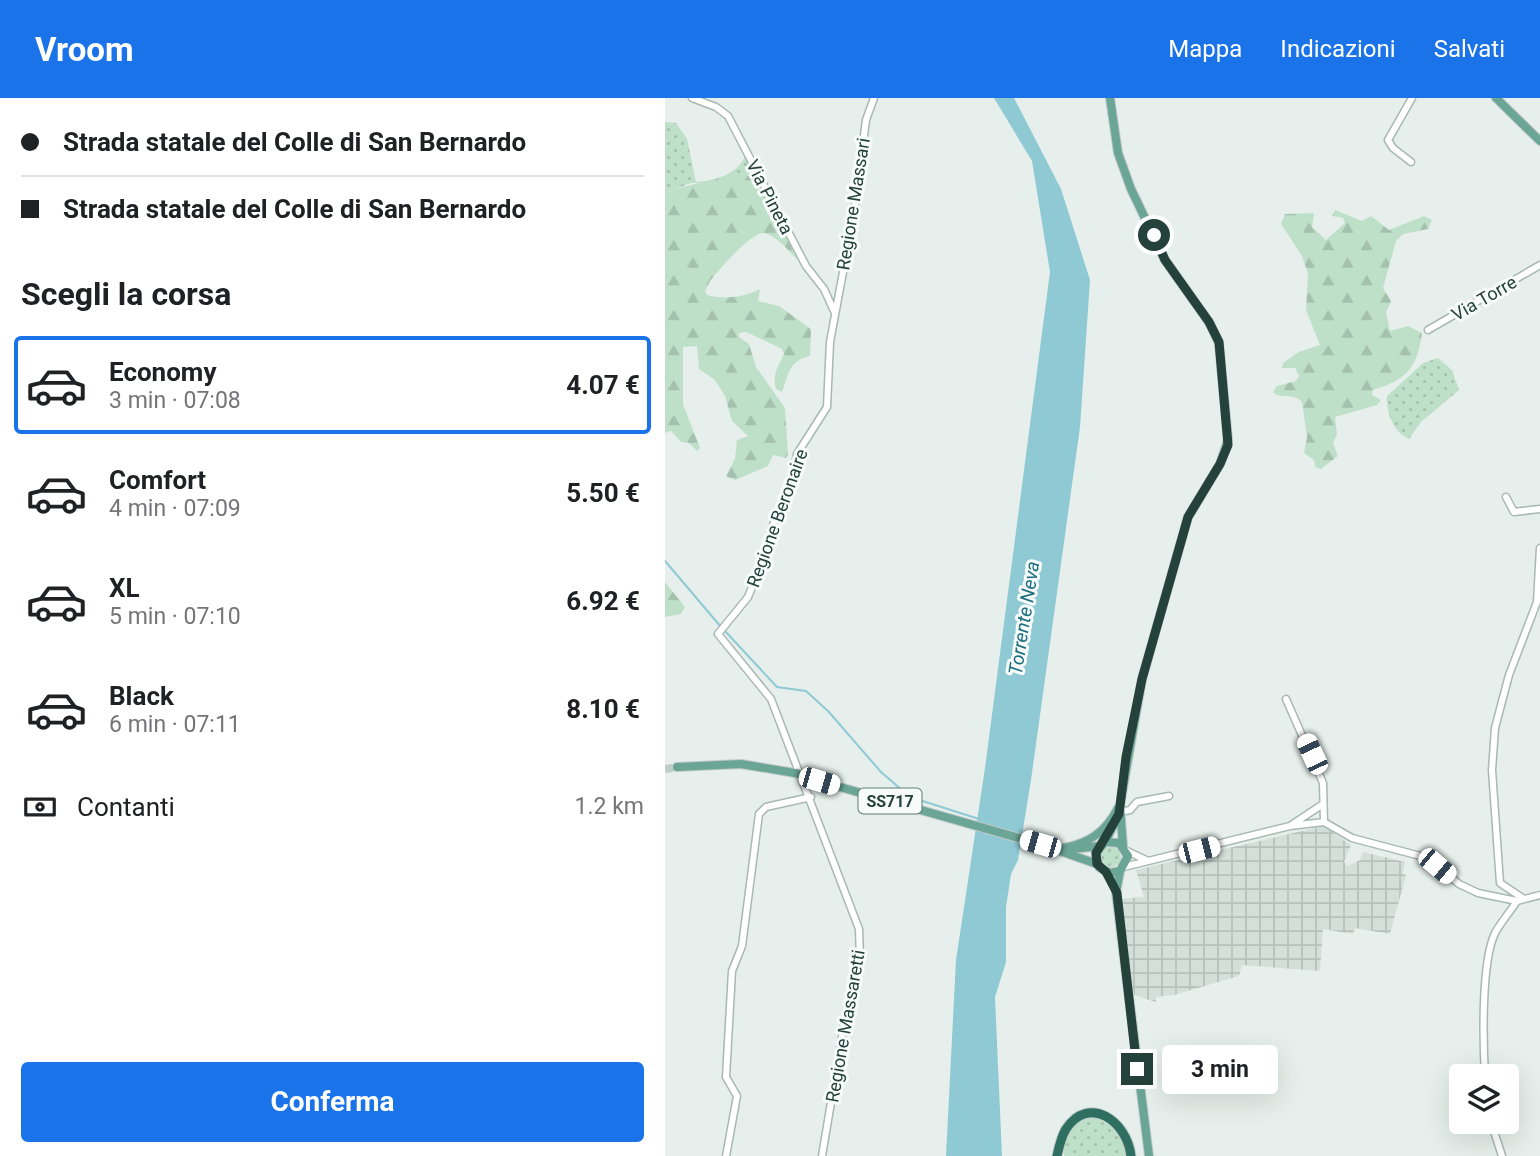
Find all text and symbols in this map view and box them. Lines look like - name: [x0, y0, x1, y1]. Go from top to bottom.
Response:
- text: Vroom: [35, 30, 134, 69]
- text: Mappa: [1168, 35, 1242, 63]
- text: Indicazioni: [1280, 35, 1396, 63]
- text: Salvati: [1434, 35, 1505, 63]
- text: Strada statale del Colle di San Bernardo: [63, 127, 526, 157]
- street label: Regione Massari: [832, 136, 874, 272]
- street label: Via Pineta: [742, 156, 798, 238]
- text: Strada statale del Colle di San Bernardo: [63, 194, 526, 224]
- route start: [1138, 219, 1170, 251]
- street label: Via Torre: [1448, 271, 1520, 325]
- text: Scegli la corsa: [21, 275, 231, 313]
- icon: car: [25, 354, 88, 417]
- text: Economy: [109, 357, 216, 387]
- text: 4.07 €: [566, 370, 640, 400]
- text: 3 min · 07:08: [109, 387, 241, 414]
- street label: Regione Beronaire: [742, 446, 812, 590]
- icon: car: [25, 462, 88, 525]
- text: Comfort: [109, 465, 206, 495]
- text: 5.50 €: [566, 478, 640, 508]
- text: 4 min · 07:09: [109, 495, 241, 522]
- water label: Torrente Neva: [1004, 559, 1044, 677]
- icon: car: [25, 570, 88, 633]
- text: XL: [109, 573, 140, 603]
- text: 6.92 €: [566, 586, 640, 616]
- text: 5 min · 07:10: [109, 603, 241, 630]
- icon: car: [25, 678, 88, 741]
- text: Black: [109, 681, 174, 711]
- text: 8.10 €: [566, 694, 640, 724]
- text: 6 min · 07:11: [109, 711, 241, 738]
- car: [1294, 731, 1331, 777]
- car: [796, 765, 843, 797]
- icon: cash: [21, 788, 59, 826]
- road number: SS717: [859, 788, 921, 814]
- text: Contanti: [77, 792, 175, 822]
- text: 1.2 km: [575, 793, 644, 820]
- car: [1017, 828, 1064, 860]
- car: [1177, 835, 1222, 865]
- car: [1415, 844, 1460, 888]
- street label: Regione Massaretti: [821, 948, 869, 1104]
- callout: 3 min: [1161, 1044, 1277, 1094]
- route end: [1121, 1053, 1153, 1085]
- text: 3 min: [1191, 1056, 1249, 1083]
- button: Conferma: [21, 1062, 644, 1142]
- map controls: [1449, 1064, 1519, 1134]
- button: layers: [1449, 1064, 1519, 1134]

